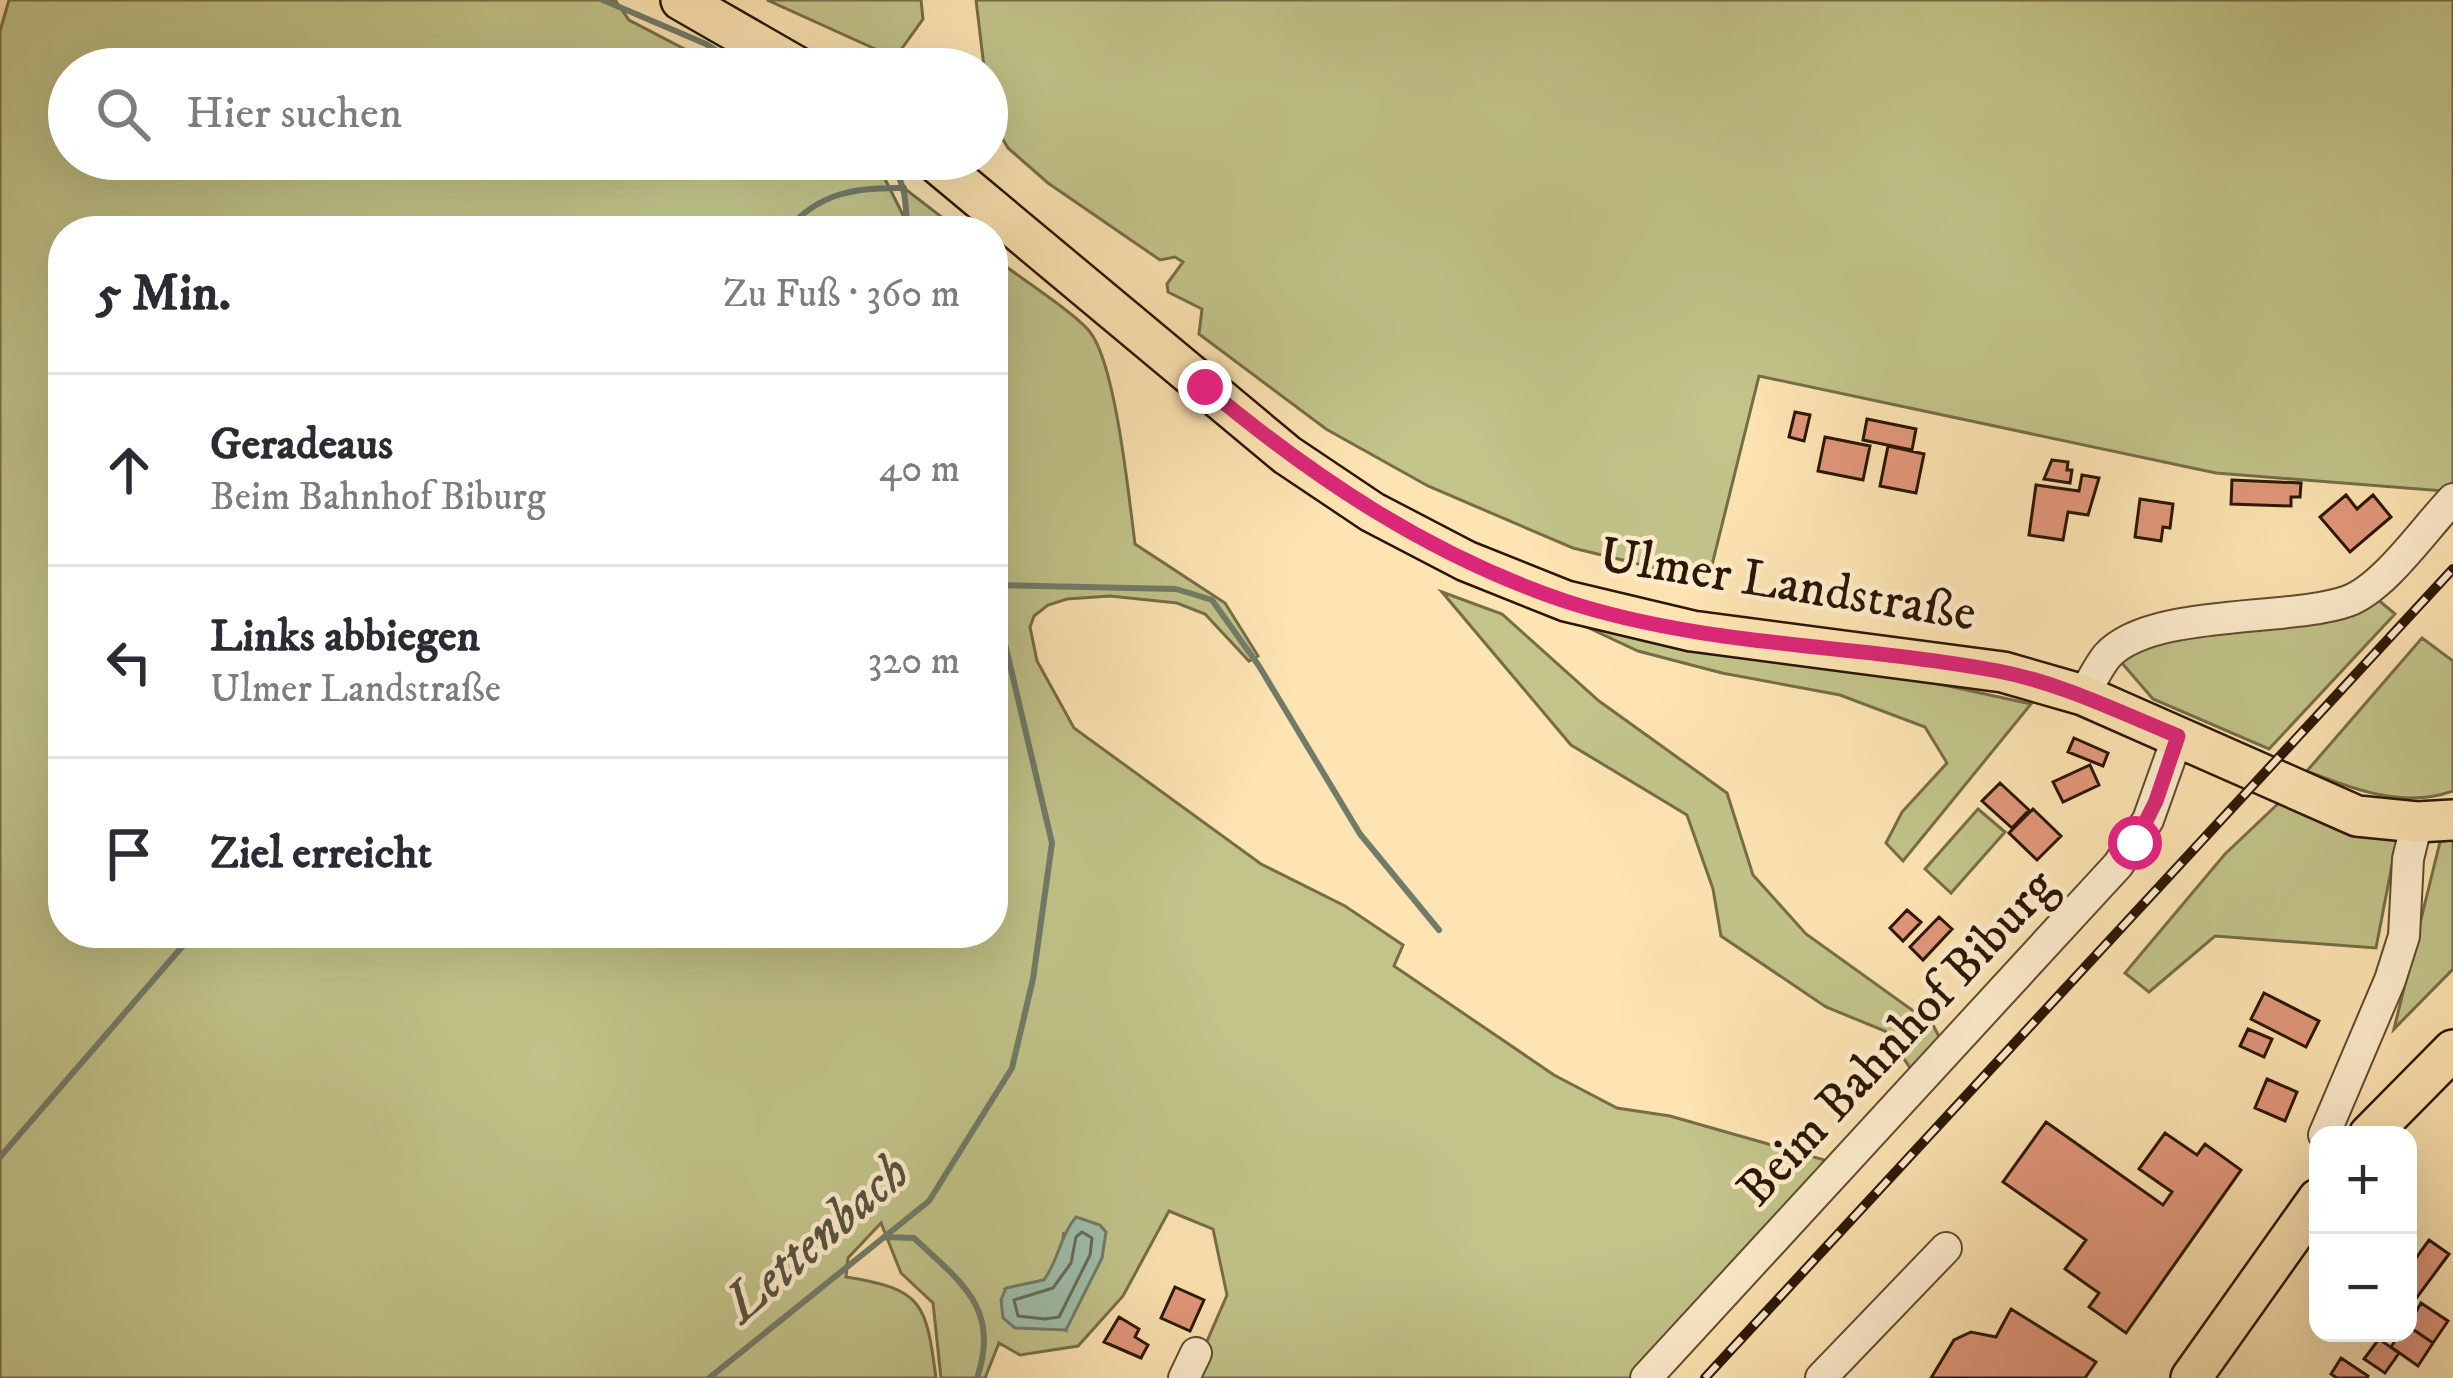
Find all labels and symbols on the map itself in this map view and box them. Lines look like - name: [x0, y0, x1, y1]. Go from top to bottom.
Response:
- route end: [1178, 360, 1232, 414]
- street label: Ulmer Landstraße: [1595, 524, 1980, 646]
- route start: [2108, 816, 2162, 870]
- street label: Beim Bahnhof Biburg: [1724, 856, 2070, 1220]
- water label: Lettenbach: [708, 1139, 924, 1340]

